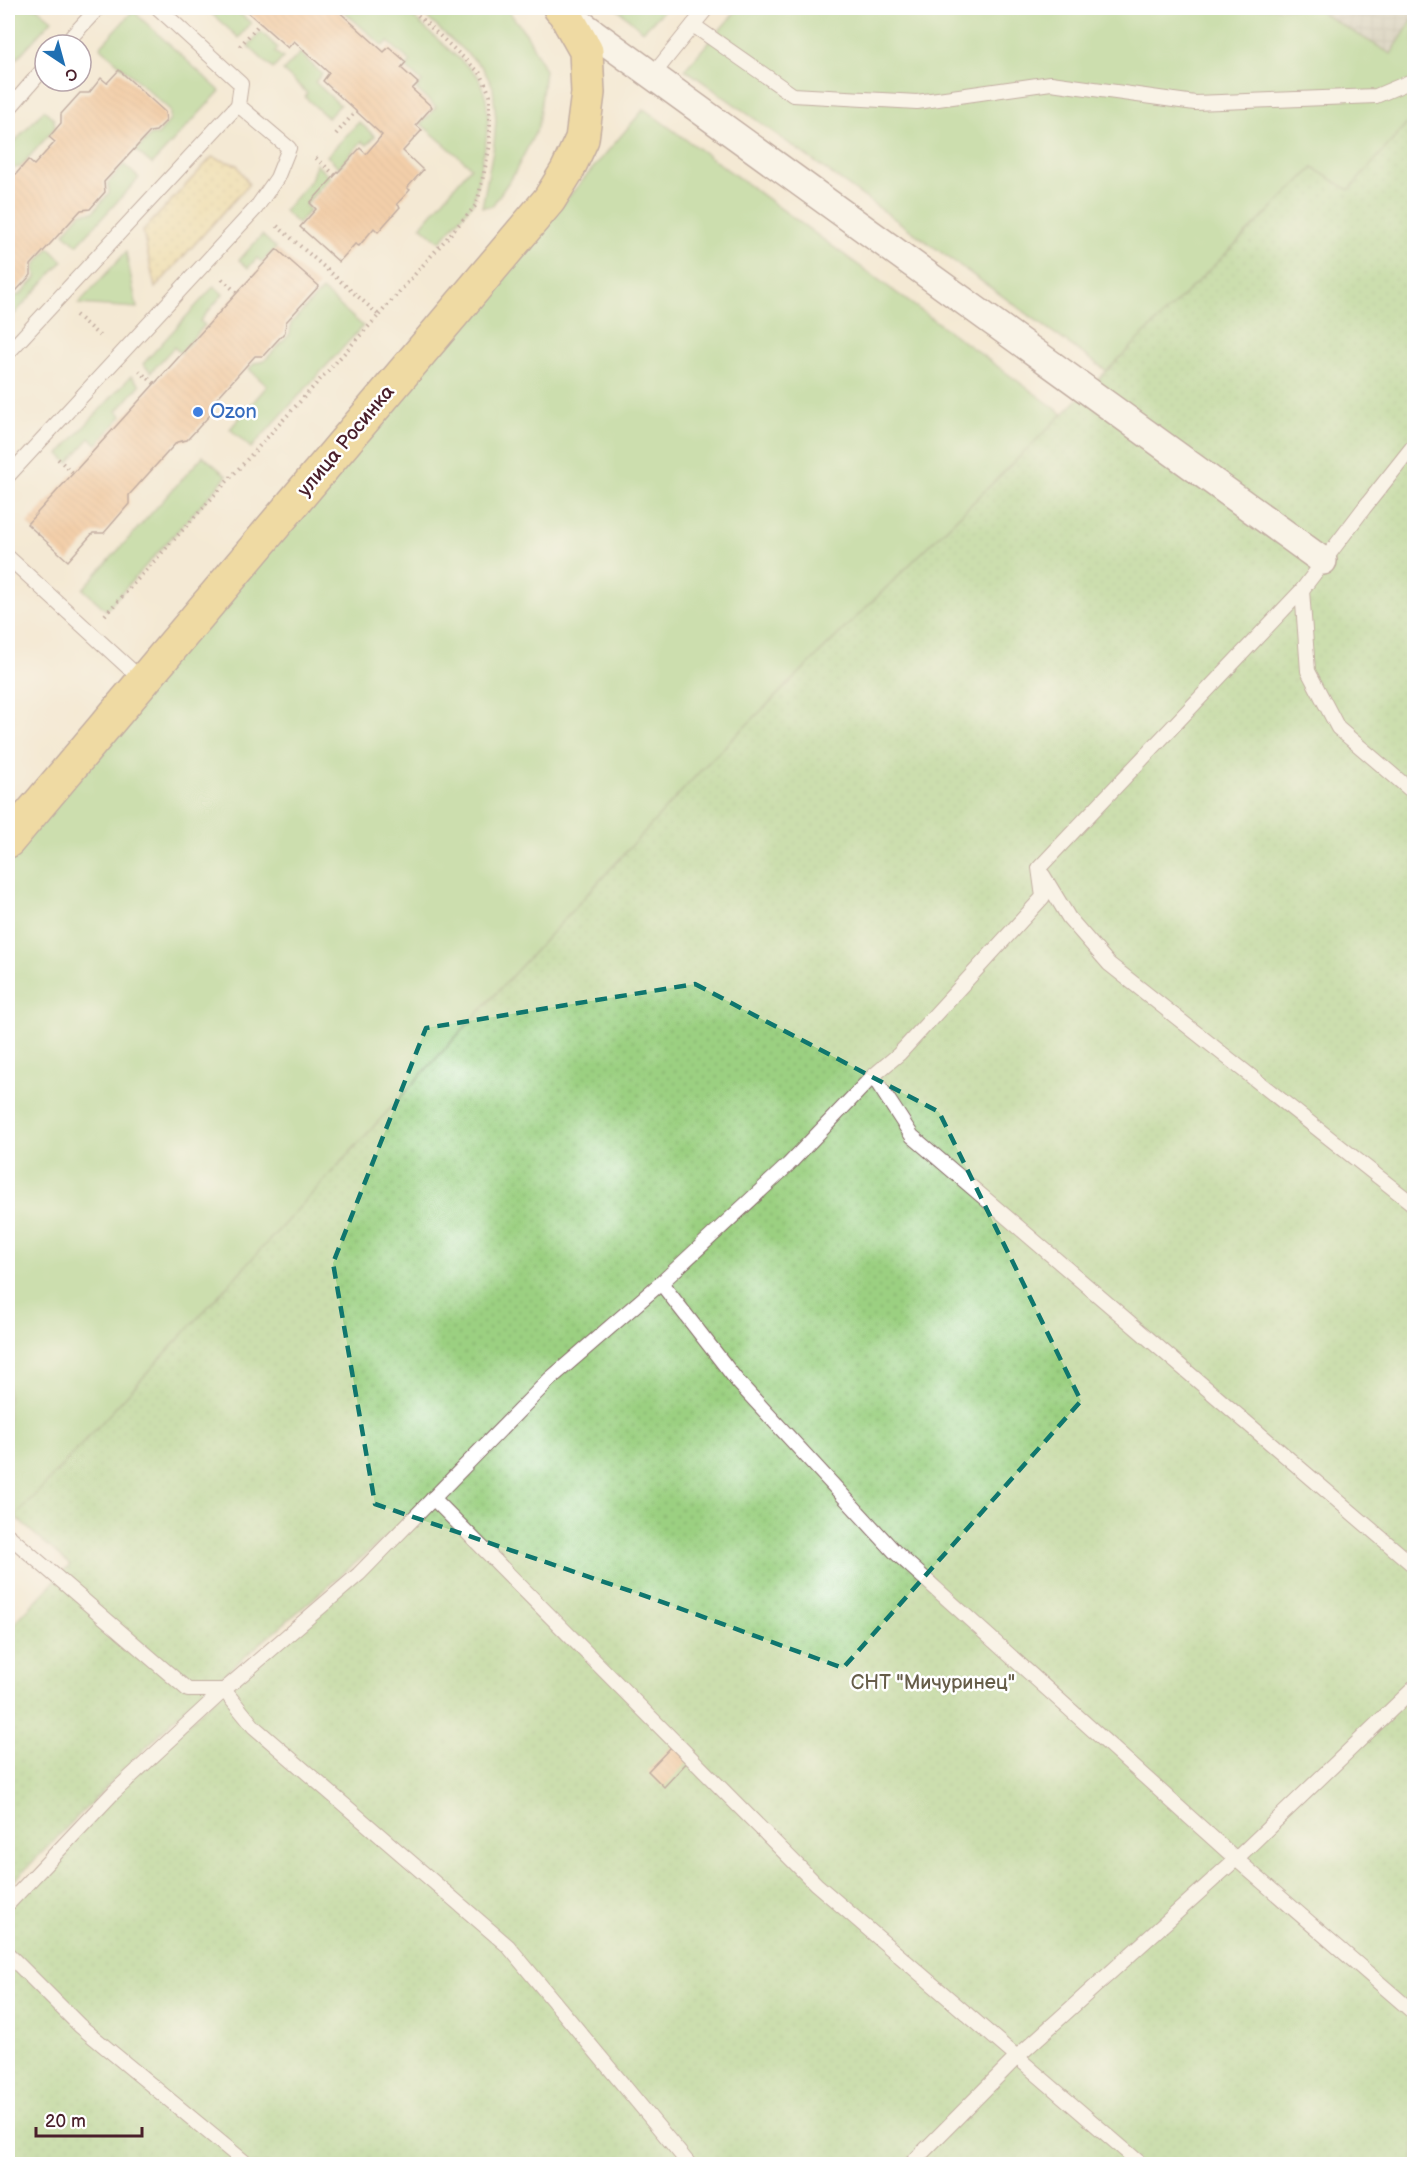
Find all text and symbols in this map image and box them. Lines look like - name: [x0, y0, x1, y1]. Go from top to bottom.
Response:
- north arrow: [33, 33, 93, 93]
- text: С: [61, 63, 81, 85]
- street label: улица Росинка: [292, 380, 400, 502]
- place label: Ozon: [210, 400, 257, 424]
- marker: Ozon: [191, 405, 205, 419]
- park label: СНТ "Мичуринец": [851, 1671, 1015, 1695]
- scale bar: [36, 2100, 142, 2138]
- text: 20 m: [45, 2111, 86, 2132]

